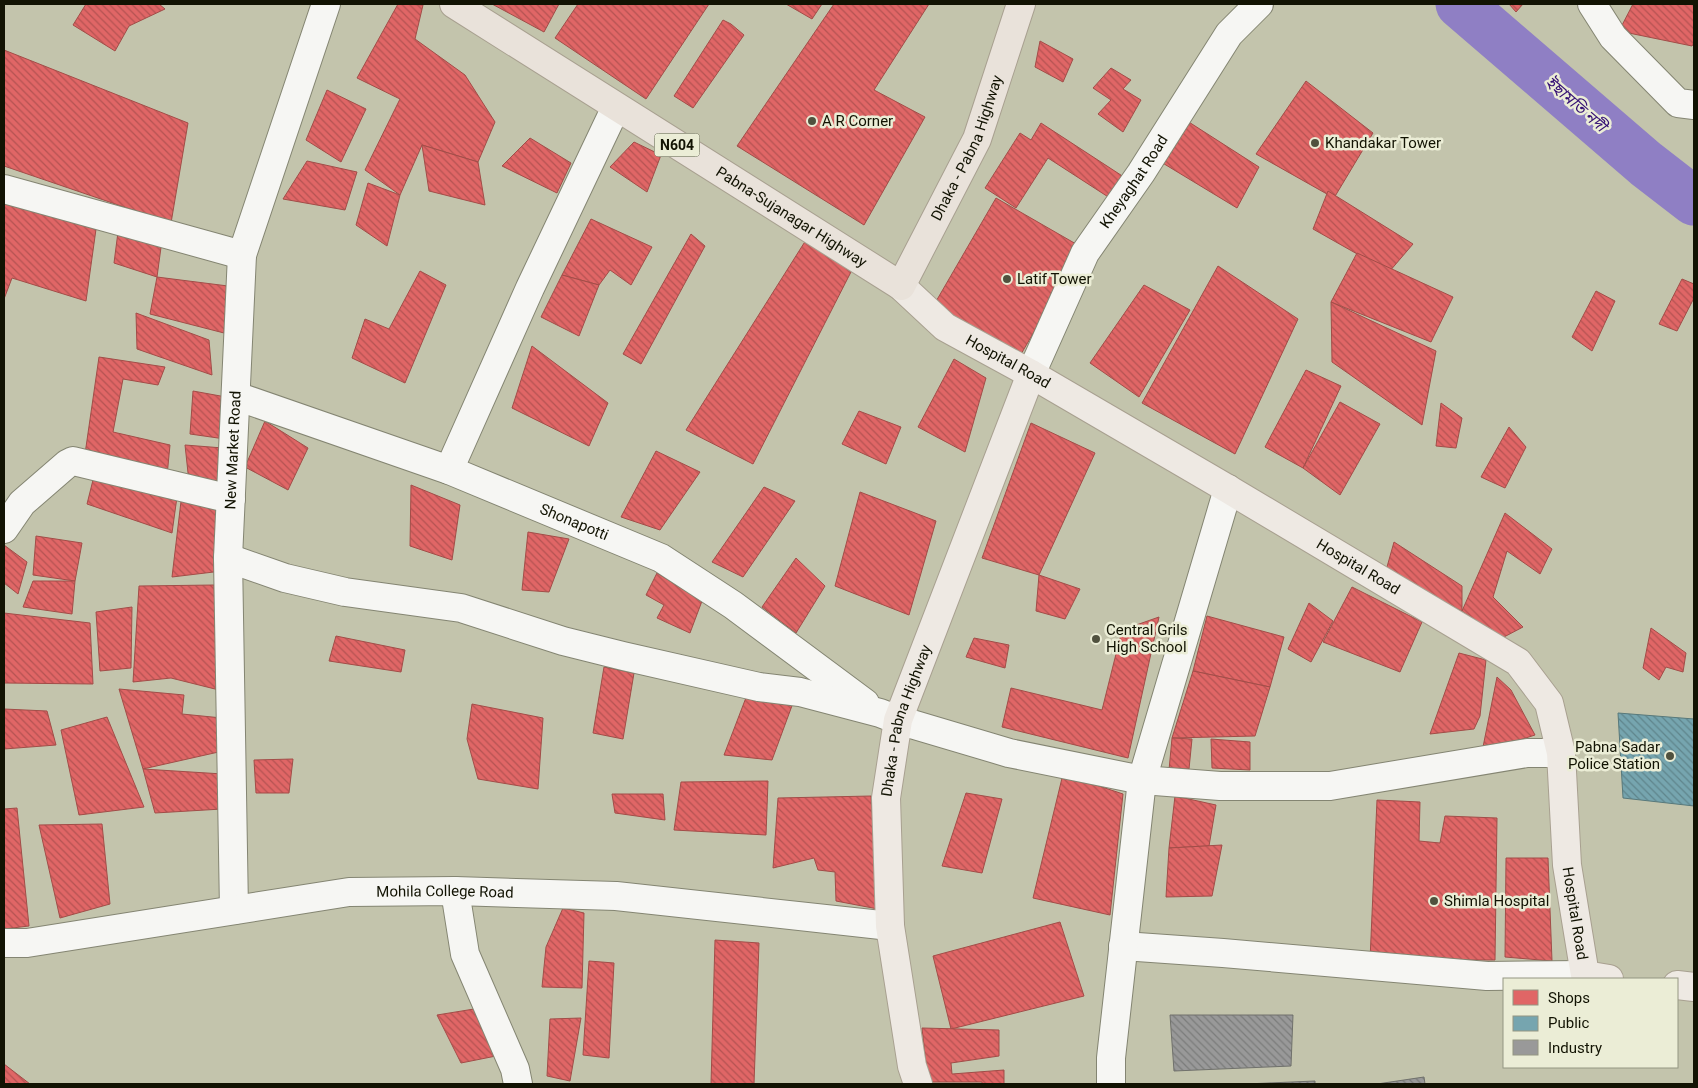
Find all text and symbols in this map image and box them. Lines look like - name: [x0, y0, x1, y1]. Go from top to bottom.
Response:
- water label: ইছামতি নদী: [1542, 72, 1612, 137]
- street label: Dhaka - Pabna Highway: [927, 73, 1006, 224]
- place label: A R Corner: [822, 112, 893, 130]
- marker: A R Corner: [806, 115, 818, 127]
- street label: Kheyaghat Road: [1096, 132, 1172, 232]
- road number: N604: [654, 134, 700, 156]
- place label: Khandakar Tower: [1325, 134, 1441, 152]
- marker: Khandakar Tower: [1309, 137, 1321, 149]
- street label: Pabna-Sujanagar Highway: [713, 163, 870, 271]
- place label: Latif Tower: [1017, 270, 1092, 288]
- marker: Latif Tower: [1001, 273, 1013, 285]
- street label: Hospital Road: [962, 331, 1054, 392]
- street label: New Market Road: [221, 391, 245, 510]
- street label: Shonapotti: [537, 500, 611, 544]
- street label: Hospital Road: [1313, 535, 1403, 599]
- place label: Central Grils High School: [1106, 621, 1188, 656]
- marker: Central Grils High School: [1090, 633, 1102, 645]
- street label: Dhaka - Pabna Highway: [877, 642, 935, 798]
- place label: Pabna Sadar Police Station: [1568, 738, 1660, 773]
- marker: Pabna Sadar Police Station: [1664, 750, 1676, 762]
- street label: Hospital Road: [1558, 866, 1591, 961]
- street label: Mohila College Road: [376, 882, 514, 902]
- place label: Shimla Hospital: [1444, 892, 1549, 910]
- marker: Shimla Hospital: [1428, 895, 1440, 907]
- legend: [1503, 978, 1678, 1068]
- text: Shops: [1548, 989, 1590, 1007]
- text: Public: [1548, 1014, 1589, 1032]
- text: Industry: [1548, 1039, 1602, 1057]

